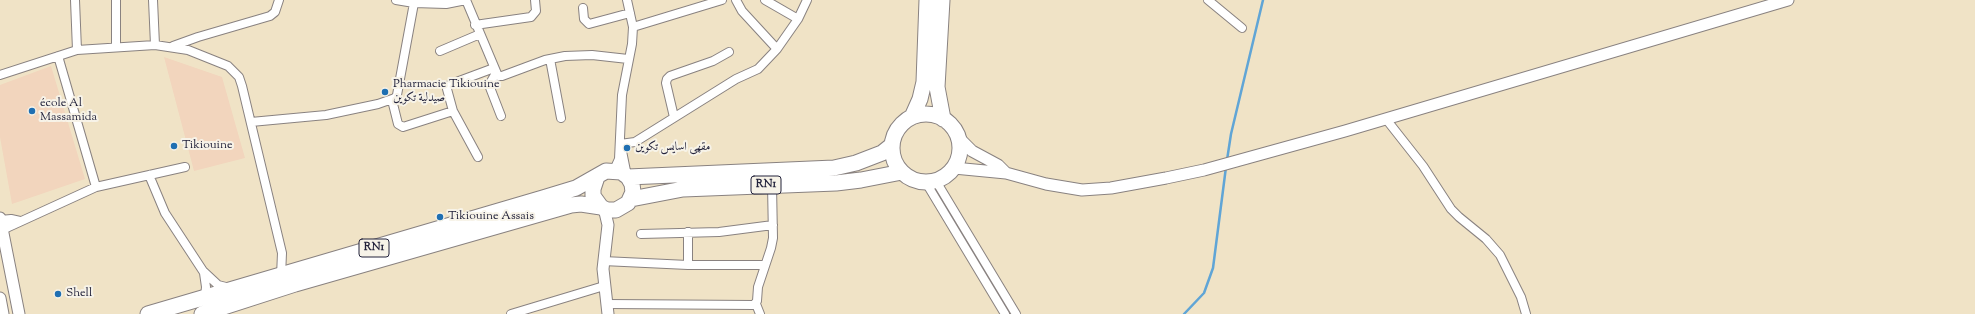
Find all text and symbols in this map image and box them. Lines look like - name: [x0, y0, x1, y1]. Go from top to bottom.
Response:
- place label: Pharmacie Tikiouine صيدلية تكوين: [393, 78, 499, 106]
- marker: Pharmacie Tikiouine صيدلية تكوين: [380, 87, 390, 97]
- place label: école Al Massamida: [40, 97, 97, 125]
- marker: école Al Massamida: [27, 106, 37, 116]
- place label: Tikiouine: [182, 139, 233, 153]
- marker: Tikiouine: [169, 141, 179, 151]
- place label: مقهى اسايس تكوين: [635, 141, 710, 155]
- marker: مقهى اسايس تكوين: [622, 143, 632, 153]
- road number: RN1: [751, 176, 781, 194]
- place label: Tikiouine Assais: [448, 210, 534, 224]
- marker: Tikiouine Assais: [435, 212, 445, 222]
- road number: RN1: [359, 239, 389, 257]
- place label: Shell: [66, 287, 92, 301]
- marker: Shell: [53, 289, 63, 299]

